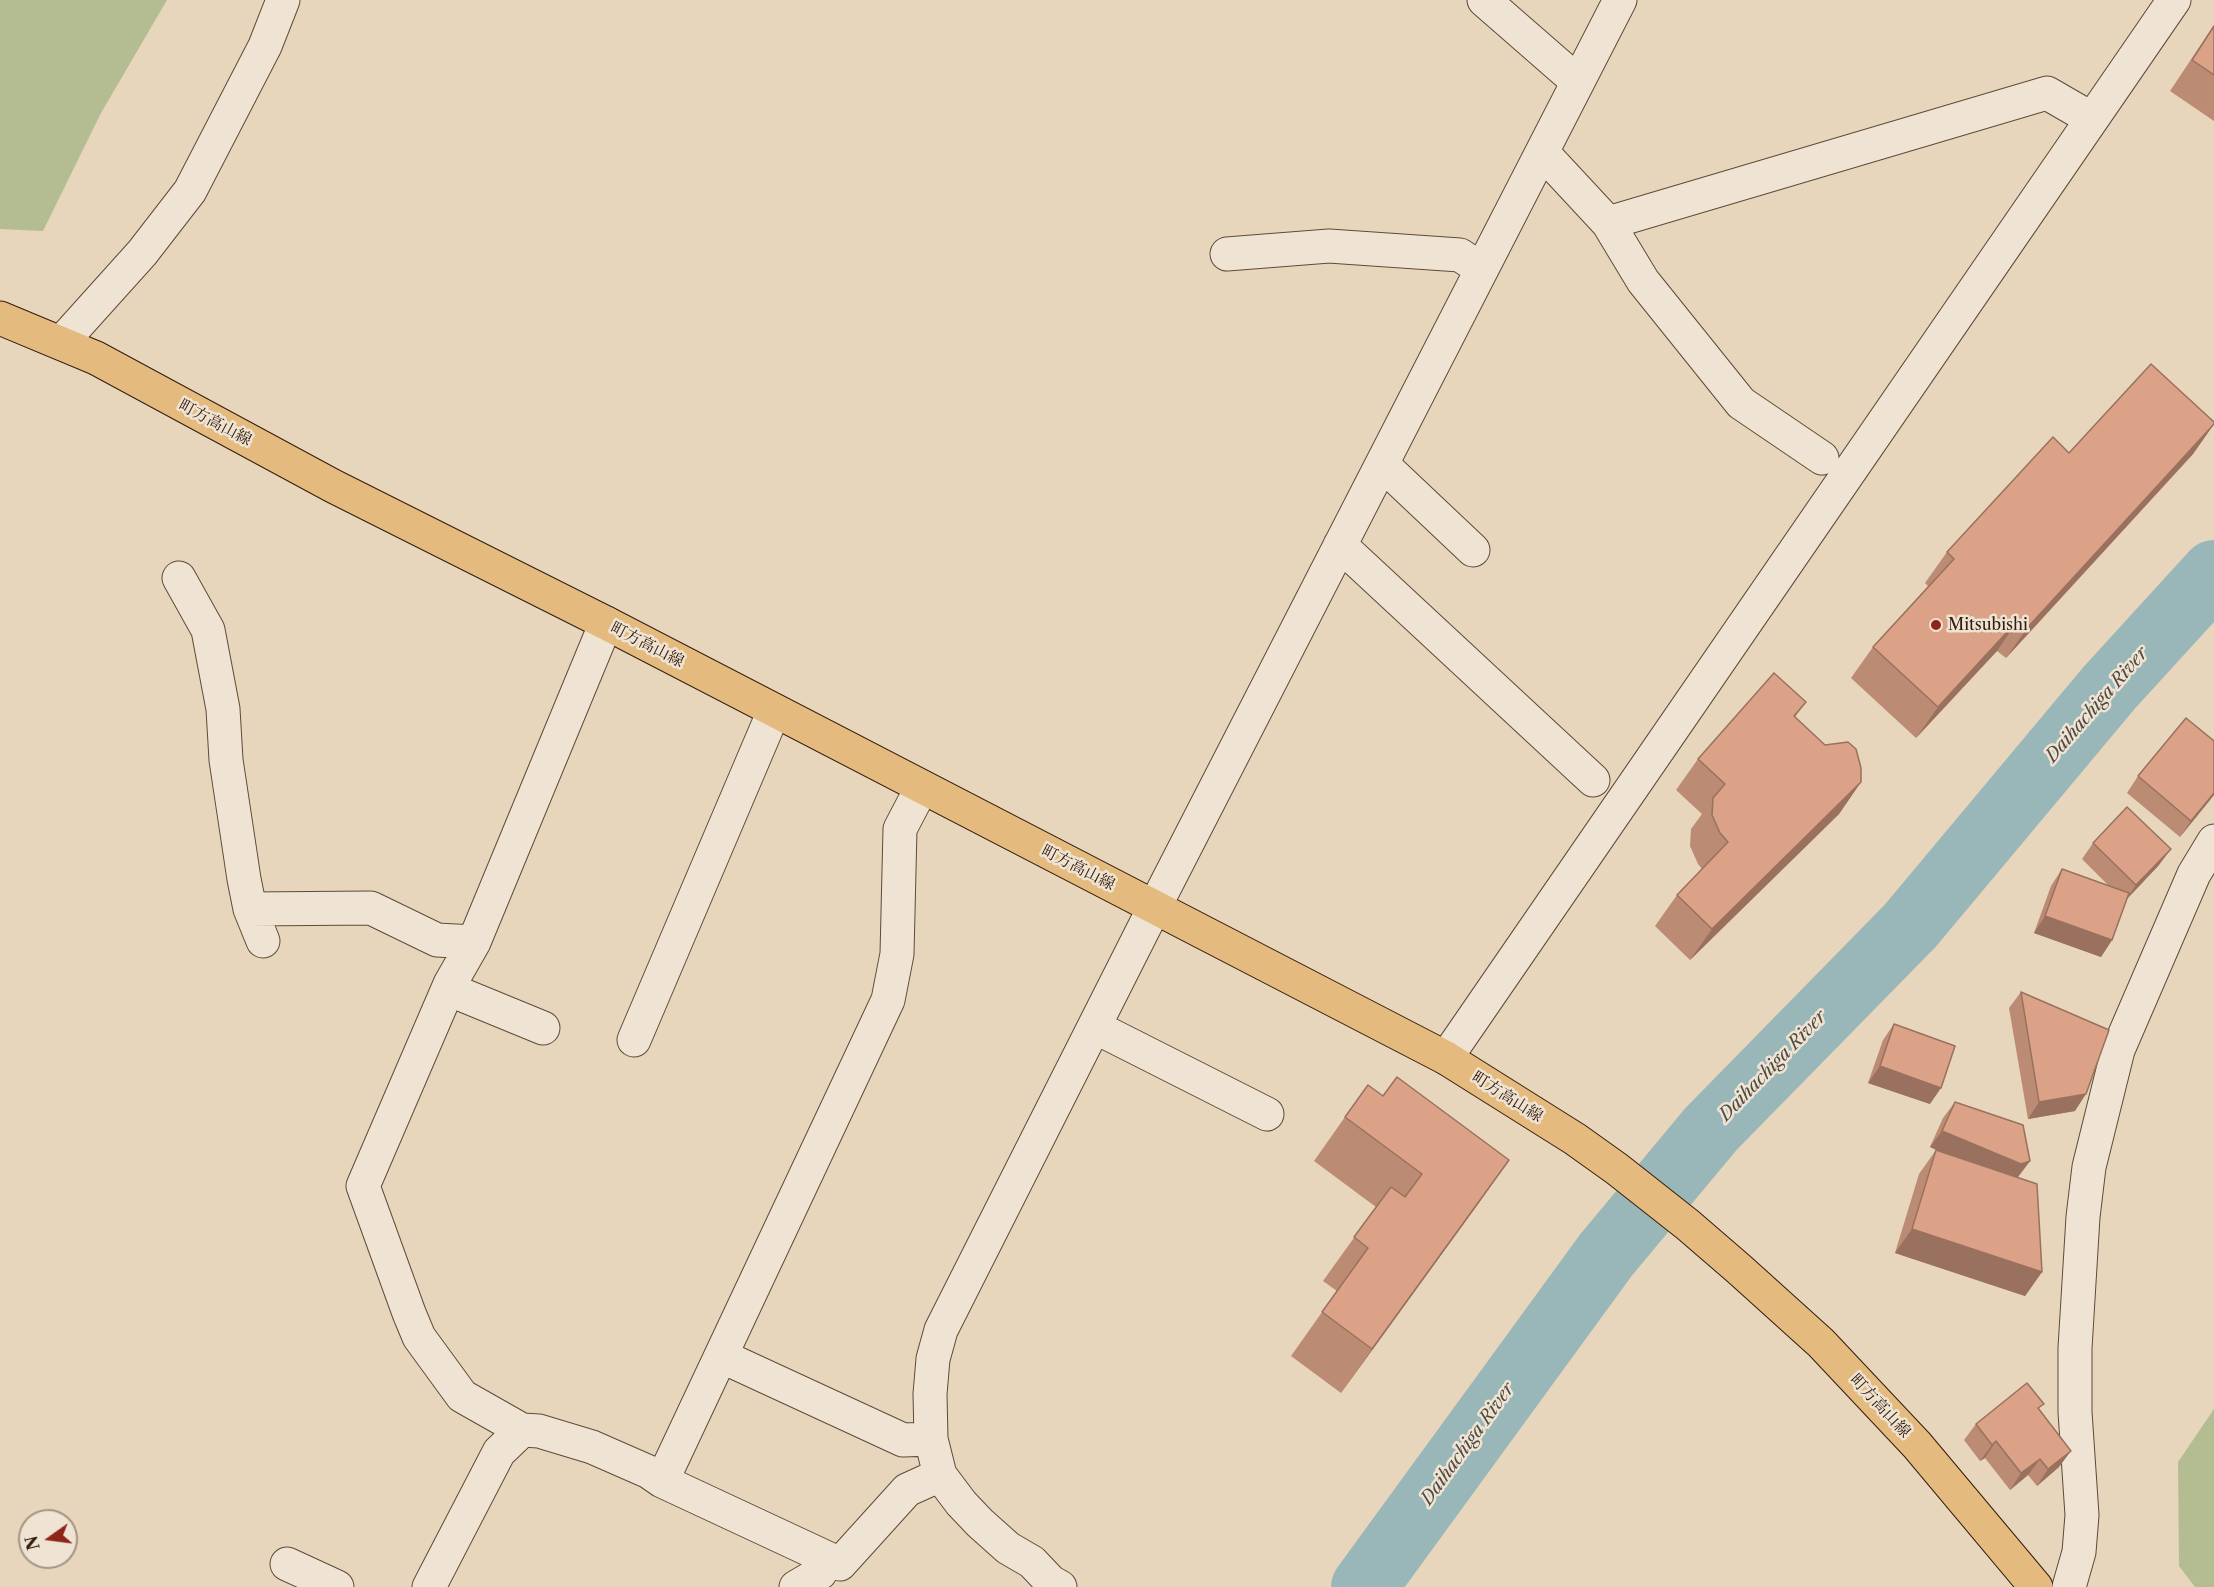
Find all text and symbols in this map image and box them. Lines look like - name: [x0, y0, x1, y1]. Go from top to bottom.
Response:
- street label: 町方高山線: [175, 396, 255, 450]
- place label: Mitsubishi: [1948, 615, 2028, 635]
- street label: 町方高山線: [607, 618, 687, 672]
- marker: Mitsubishi: [1929, 618, 1943, 632]
- water label: Daihachiga River: [2041, 643, 2153, 767]
- street label: 町方高山線: [1038, 841, 1118, 895]
- water label: Daihachiga River: [1715, 1006, 1831, 1126]
- street label: 町方高山線: [1468, 1068, 1546, 1126]
- street label: 町方高山線: [1846, 1370, 1914, 1442]
- water label: Daihachiga River: [1417, 1379, 1519, 1509]
- north arrow: [18, 1509, 78, 1569]
- text: N: [21, 1534, 44, 1552]

